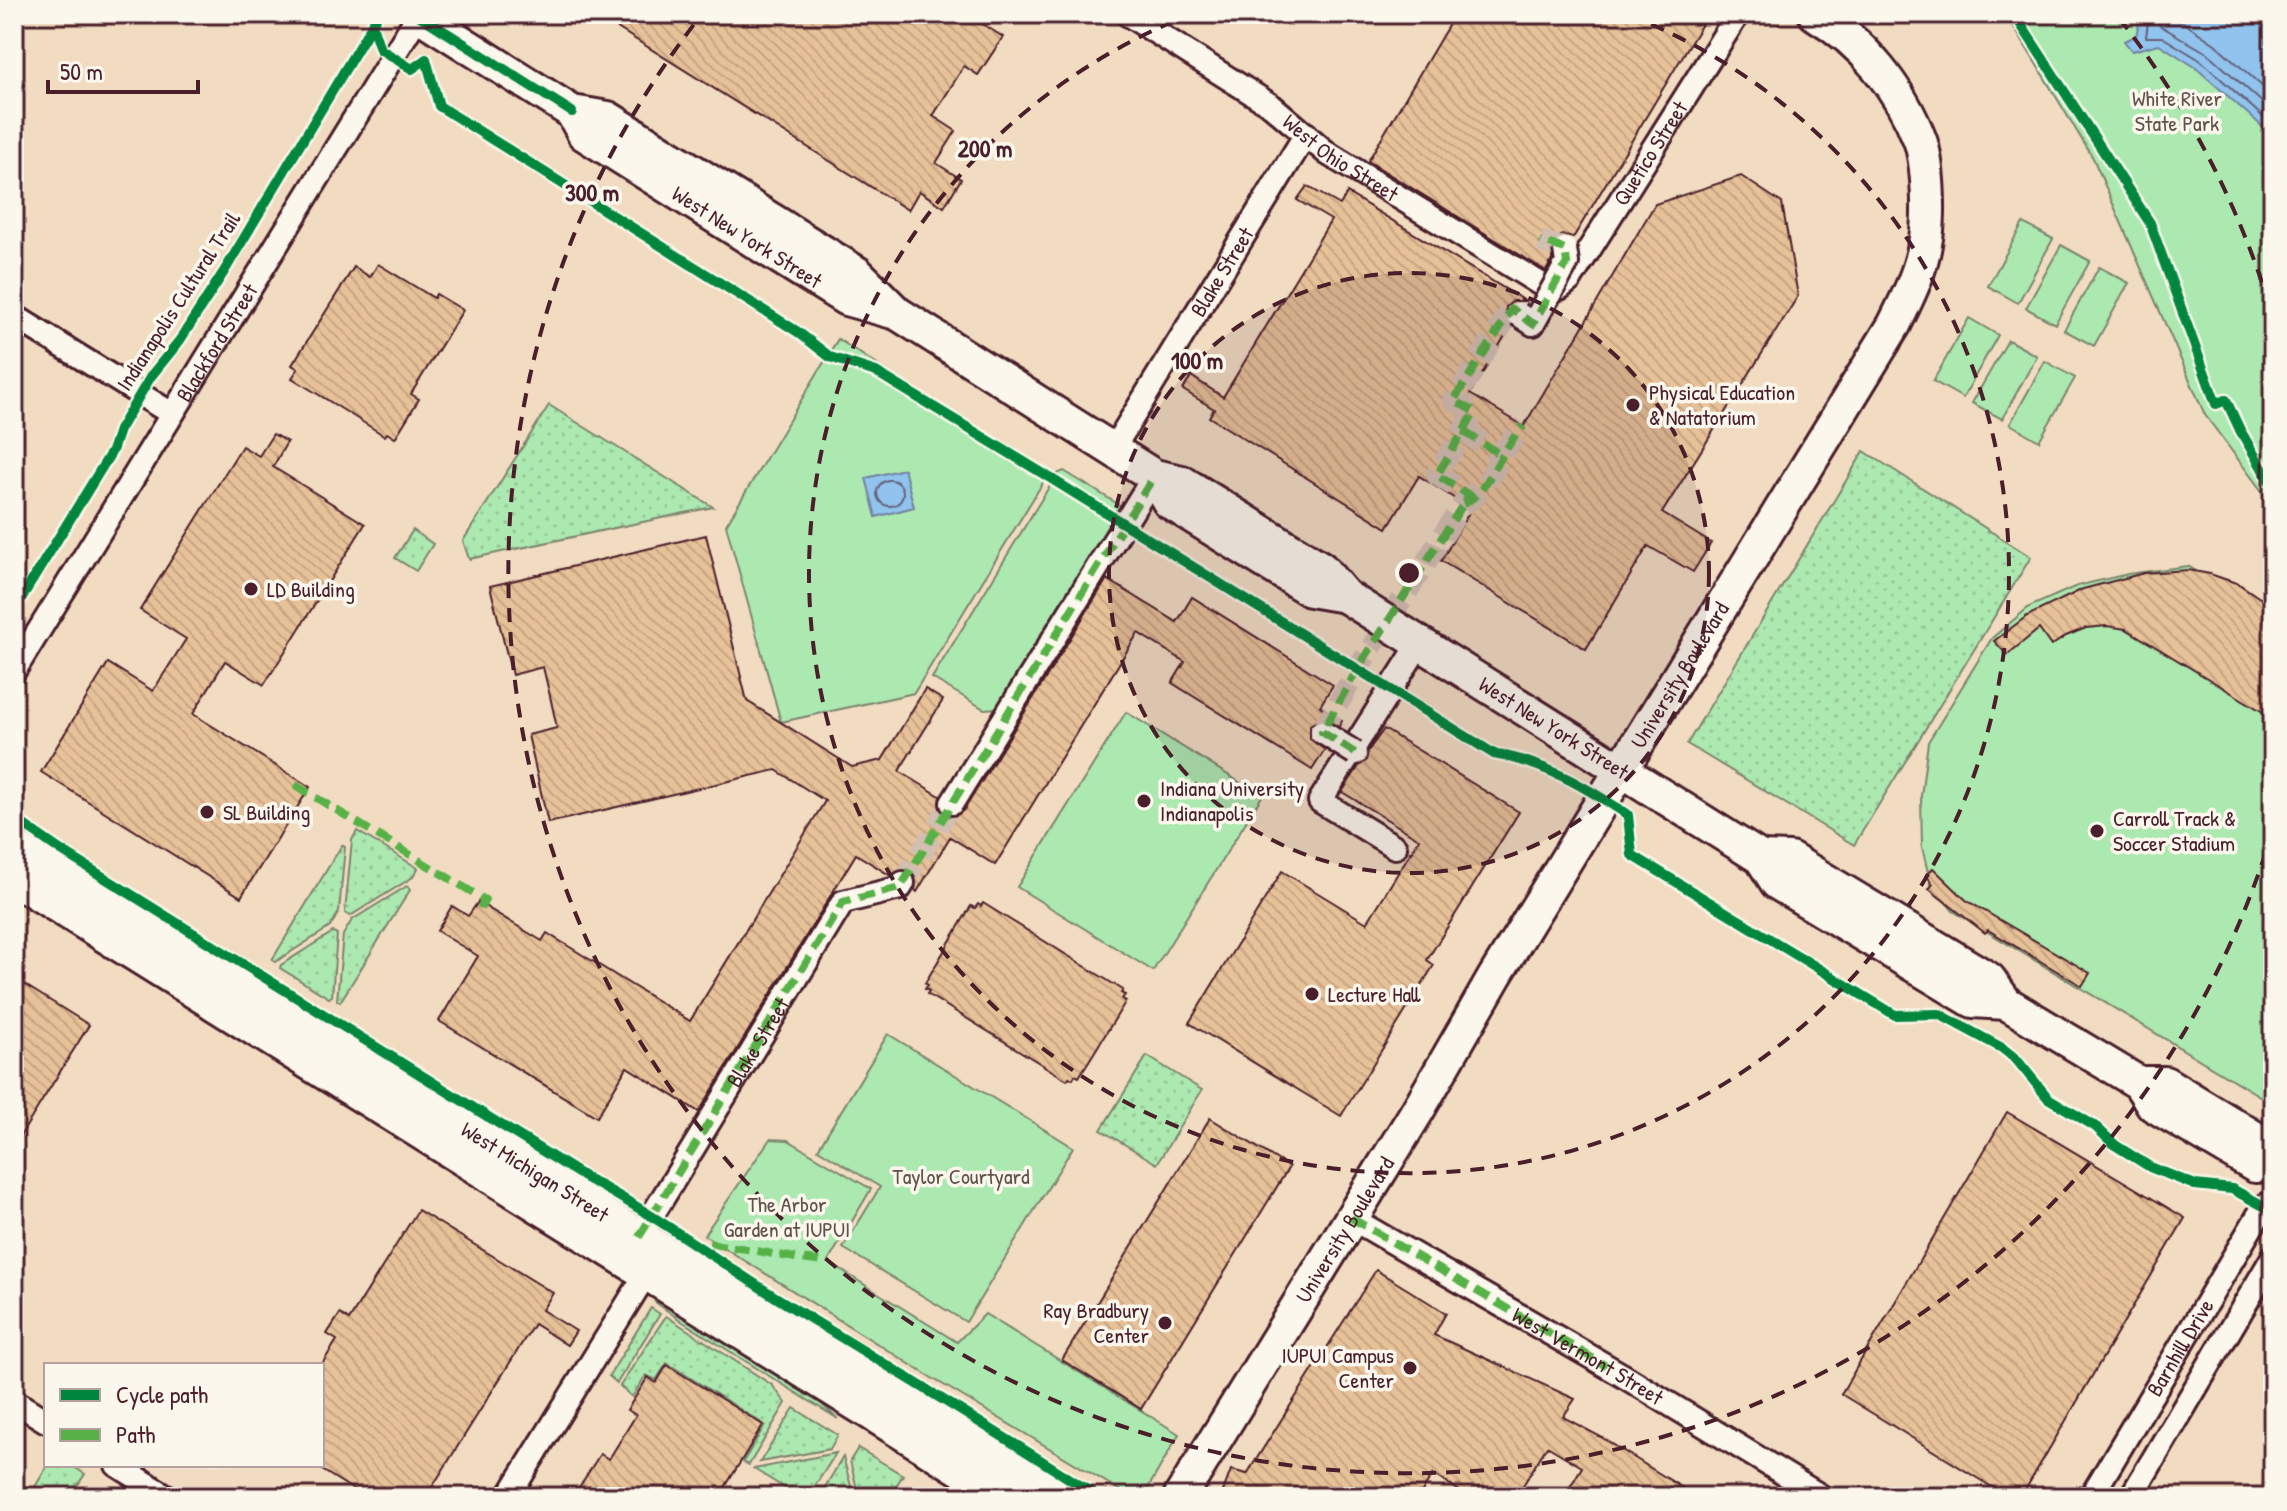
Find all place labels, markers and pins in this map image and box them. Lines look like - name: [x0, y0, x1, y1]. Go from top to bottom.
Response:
- place label: Physical Education & Natatorium: [1649, 377, 1795, 432]
- marker: Physical Education & Natatorium: [1624, 396, 1642, 414]
- centre of rings: [1395, 559, 1423, 587]
- place label: LD Building: [267, 574, 355, 604]
- marker: LD Building: [242, 580, 260, 598]
- place label: Indiana University Indianapolis: [1160, 773, 1304, 828]
- marker: Indiana University Indianapolis: [1135, 792, 1153, 810]
- place label: SL Building: [223, 797, 310, 827]
- marker: SL Building: [198, 803, 216, 821]
- place label: Carroll Track & Soccer Stadium: [2113, 803, 2236, 858]
- marker: Carroll Track & Soccer Stadium: [2088, 822, 2106, 840]
- place label: Lecture Hall: [1328, 979, 1421, 1009]
- marker: Lecture Hall: [1303, 985, 1321, 1003]
- place label: Ray Bradbury Center: [1044, 1295, 1150, 1350]
- marker: Ray Bradbury Center: [1156, 1314, 1174, 1332]
- place label: IUPUI Campus Center: [1281, 1340, 1395, 1395]
- marker: IUPUI Campus Center: [1401, 1359, 1419, 1377]

